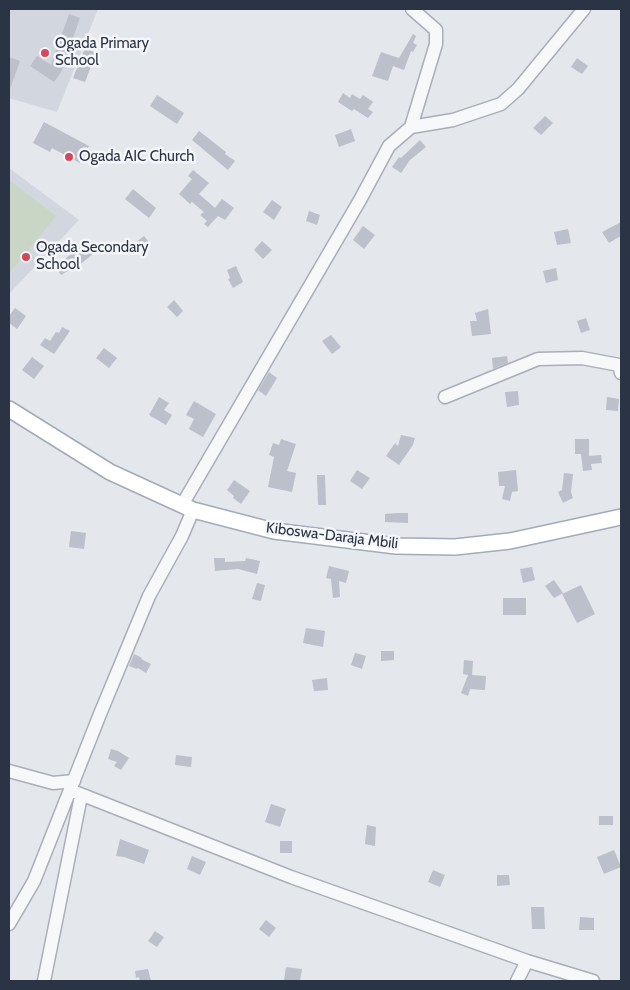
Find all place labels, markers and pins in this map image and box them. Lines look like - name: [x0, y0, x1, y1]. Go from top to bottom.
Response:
- place label: Ogada Primary School: [55, 35, 149, 70]
- marker: Ogada Primary School: [39, 47, 51, 59]
- place label: Ogada AIC Church: [79, 148, 194, 166]
- marker: Ogada AIC Church: [63, 151, 75, 163]
- place label: Ogada Secondary School: [36, 239, 149, 274]
- marker: Ogada Secondary School: [20, 251, 32, 263]

